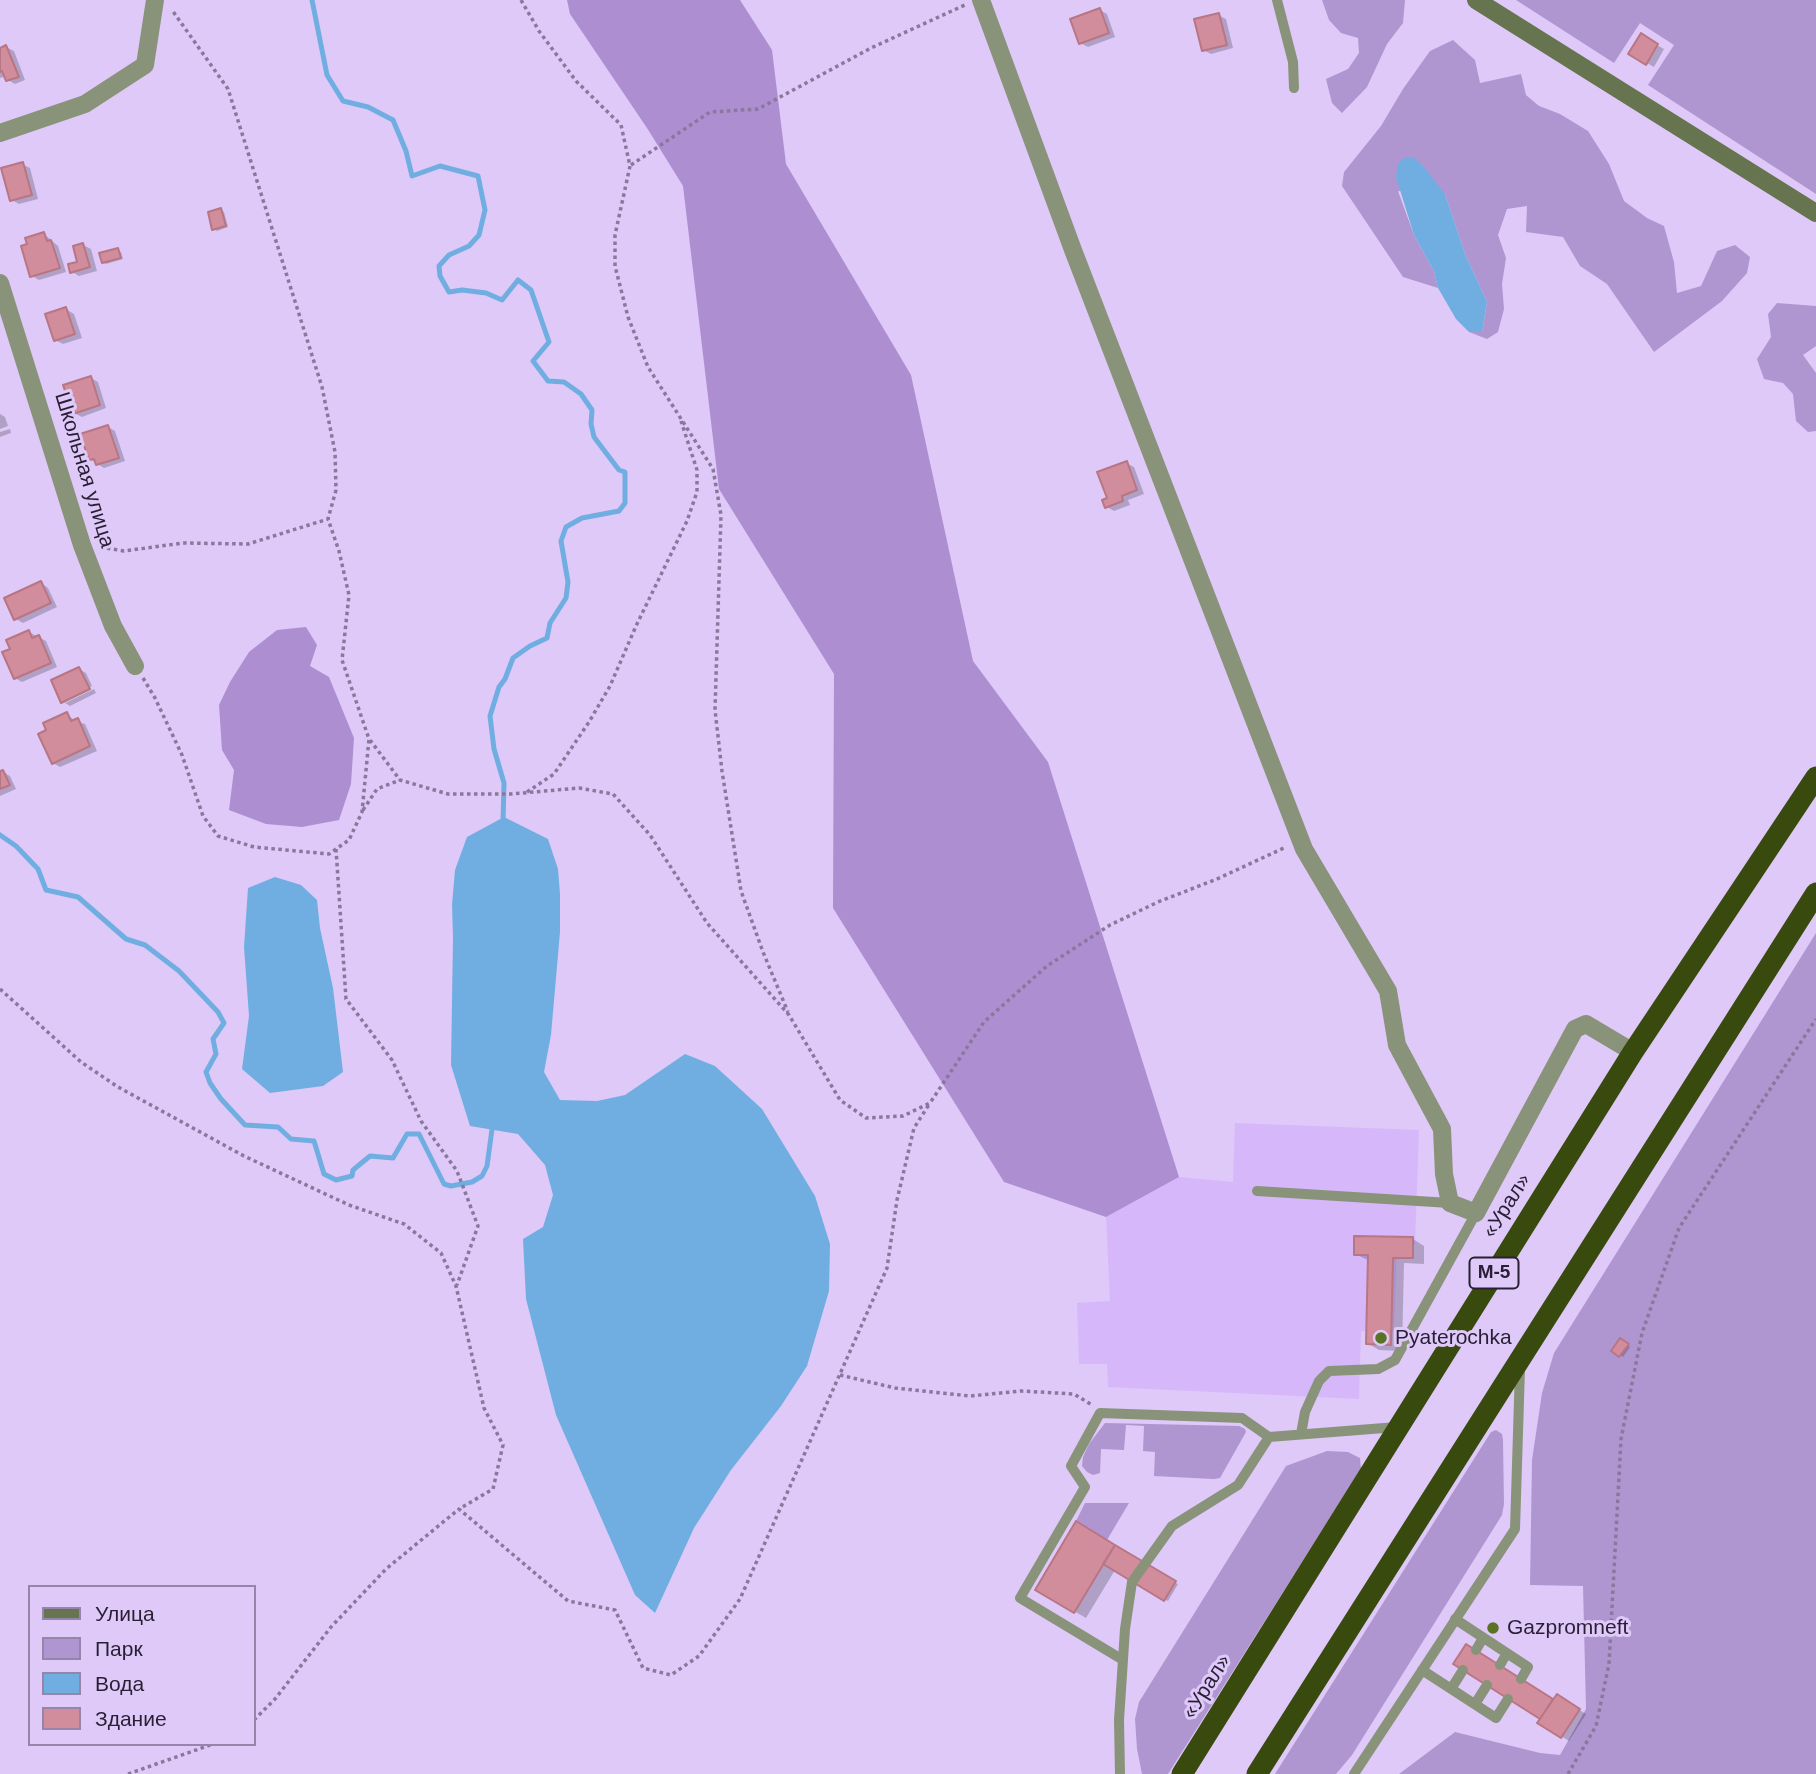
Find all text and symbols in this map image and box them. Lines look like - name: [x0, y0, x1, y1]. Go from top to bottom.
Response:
- street label: Школьная улица: [48, 389, 120, 551]
- street label: «Урал»: [1477, 1169, 1537, 1243]
- road number: М-5: [1470, 1258, 1518, 1288]
- place label: Pyaterochka: [1395, 1325, 1512, 1351]
- marker: Pyaterochka: [1373, 1330, 1389, 1346]
- legend: [28, 1585, 256, 1746]
- text: Улица: [95, 1602, 155, 1625]
- place label: Gazpromneft: [1507, 1615, 1628, 1641]
- marker: Gazpromneft: [1485, 1620, 1501, 1636]
- text: Парк: [95, 1637, 143, 1660]
- street label: «Урал»: [1177, 1650, 1237, 1724]
- text: Вода: [95, 1672, 144, 1695]
- text: Здание: [95, 1707, 167, 1730]

